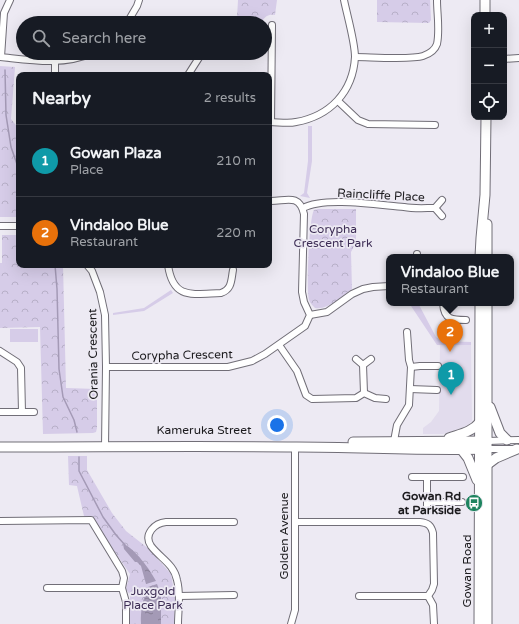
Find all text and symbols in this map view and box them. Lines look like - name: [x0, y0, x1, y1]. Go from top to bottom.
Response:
- map controls: [471, 12, 507, 120]
- button: +: [471, 12, 507, 48]
- search box: [16, 16, 272, 60]
- icon: search: [30, 27, 52, 49]
- text: Search here: [62, 29, 146, 47]
- button: −: [471, 48, 507, 84]
- button: locate: [471, 84, 507, 120]
- text: Nearby: [32, 88, 91, 109]
- text: 2 results: [204, 90, 256, 106]
- text: Gowan Plaza: [70, 144, 162, 162]
- text: 1: [41, 153, 49, 169]
- text: 210 m: [216, 153, 256, 169]
- text: Place: [70, 162, 103, 178]
- street label: Raincliffe Place: [337, 186, 425, 204]
- text: Vindaloo Blue: [70, 216, 169, 234]
- park label: Corypha Crescent Park: [294, 222, 373, 250]
- text: 2: [41, 225, 49, 241]
- text: 220 m: [216, 225, 256, 241]
- text: Restaurant: [70, 234, 138, 250]
- popup: [386, 254, 514, 306]
- text: Vindaloo Blue: [401, 263, 499, 281]
- text: Restaurant: [401, 281, 469, 297]
- street label: Orania Crescent: [85, 308, 101, 400]
- pin: 2: [437, 319, 463, 352]
- street label: Corypha Crescent: [131, 347, 233, 363]
- pin: 1: [438, 362, 464, 395]
- your location: [267, 415, 287, 435]
- street label: Kameruka Street: [156, 423, 252, 437]
- place label: Gowan Rd at Parkside: [398, 489, 461, 517]
- street label: Golden Avenue: [277, 492, 291, 580]
- bus stop icon: Gowan Rd at Parkside: [464, 493, 484, 513]
- street label: Gowan Road: [460, 534, 474, 608]
- park label: Juxgold Place Park: [123, 584, 183, 612]

